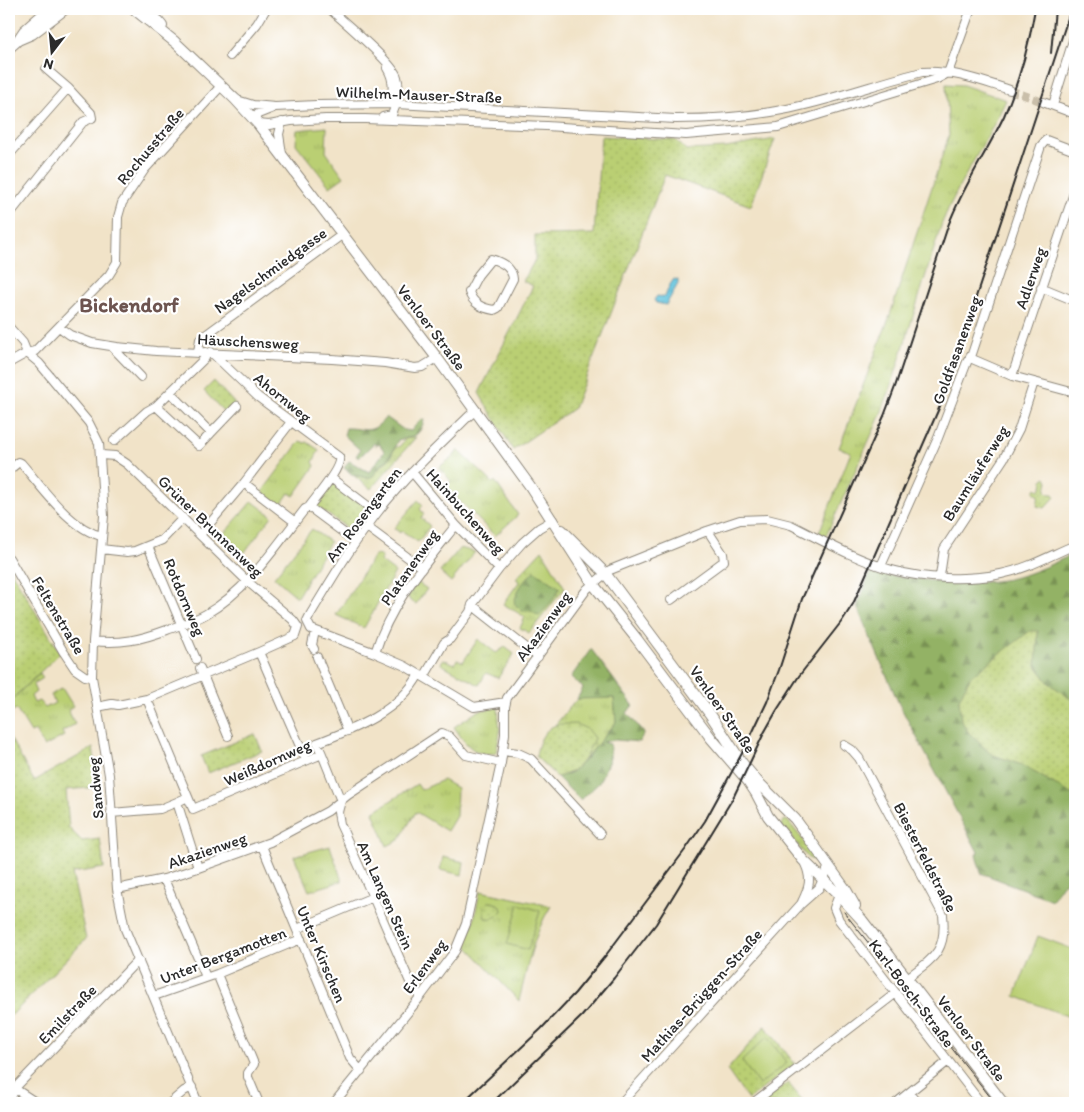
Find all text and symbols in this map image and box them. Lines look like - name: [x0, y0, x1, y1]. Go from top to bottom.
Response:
- north arrow: [28, 28, 78, 78]
- text: N: [42, 55, 55, 73]
- street label: Wilhelm-Mauser-Straße: [335, 82, 503, 107]
- street label: Rochusstraße: [113, 104, 188, 189]
- street label: Nagelschmiedgasse: [210, 223, 330, 318]
- street label: Adlerweg: [1011, 244, 1050, 312]
- street label: Venloer Straße: [393, 281, 470, 374]
- district label: Bickendorf: [79, 292, 180, 317]
- street label: Goldfasanenweg: [928, 293, 985, 407]
- street label: Häuschensweg: [197, 329, 300, 354]
- street label: Ahornweg: [250, 368, 316, 427]
- street label: Baumläuferweg: [938, 421, 1013, 525]
- street label: Am Rosengarten: [321, 463, 405, 566]
- street label: Hainbuchenweg: [422, 465, 510, 559]
- street label: Grüner Brunnenweg: [154, 471, 268, 582]
- street label: Platanenweg: [376, 525, 443, 609]
- street label: Rotdornweg: [160, 555, 210, 640]
- street label: Feltenstraße: [28, 573, 89, 658]
- street label: Akazienweg: [512, 587, 576, 665]
- street label: Venloer Straße: [685, 662, 760, 757]
- street label: Weißdornweg: [221, 734, 315, 790]
- street label: Sandweg: [83, 756, 108, 819]
- street label: Biesterfeldstraße: [890, 799, 962, 916]
- street label: Akazienweg: [165, 828, 250, 873]
- street label: Am Langen Stein: [353, 838, 418, 952]
- street label: Unter Kirschen: [293, 903, 351, 1006]
- street label: Unter Bergamotten: [157, 923, 289, 988]
- street label: Mathias-Brüggen-Straße: [637, 925, 766, 1066]
- street label: Erlenweg: [398, 935, 451, 997]
- street label: Karl-Bosch-Straße: [865, 935, 958, 1051]
- street label: Emilstraße: [34, 980, 101, 1048]
- street label: Venloer Straße: [933, 992, 1010, 1085]

